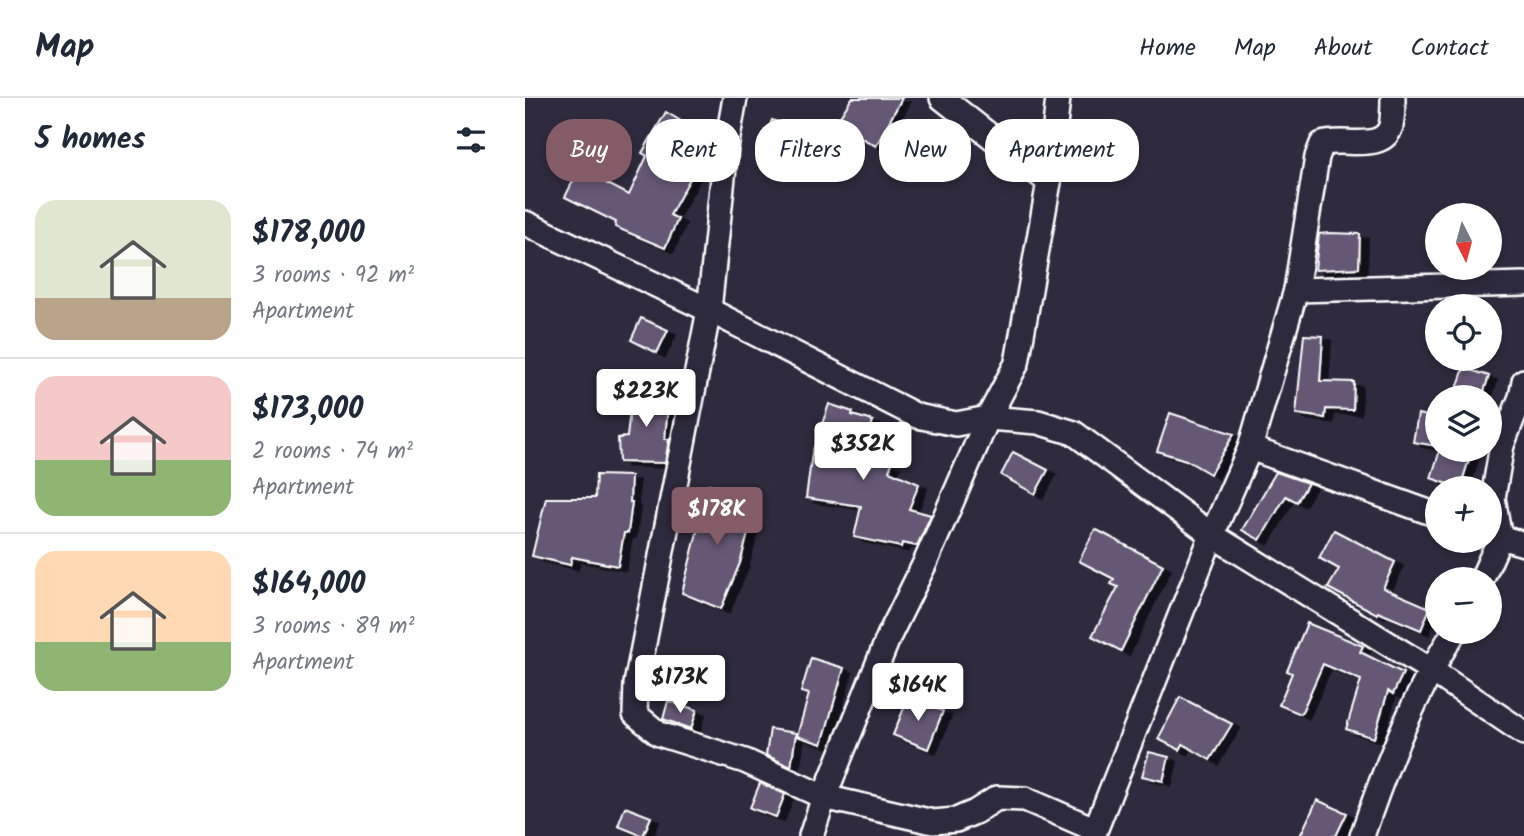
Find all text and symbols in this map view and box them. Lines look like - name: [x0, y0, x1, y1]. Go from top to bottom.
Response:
- text: Map: [35, 22, 95, 75]
- text: Home: [1139, 29, 1196, 68]
- text: Map: [1234, 29, 1276, 68]
- text: About: [1314, 29, 1372, 68]
- text: Contact: [1410, 29, 1489, 68]
- text: 5 homes: [35, 116, 146, 164]
- chip: Buy: [546, 119, 632, 182]
- chip: Rent: [646, 119, 741, 182]
- chip: Filters: [755, 119, 865, 182]
- chip: New: [879, 119, 971, 182]
- chip: Apartment: [985, 119, 1139, 182]
- icon: filters: [452, 121, 490, 159]
- north arrow: [1425, 203, 1501, 280]
- map controls: [1425, 203, 1502, 644]
- text: $178,000: [252, 210, 365, 258]
- icon: home: [91, 228, 175, 312]
- text: 3 rooms · 92 m²: [252, 258, 414, 294]
- text: Apartment: [252, 294, 354, 330]
- button: locate: [1425, 294, 1502, 371]
- pin: $223K: [597, 370, 695, 429]
- text: $223K: [613, 374, 679, 410]
- button: layers: [1425, 385, 1502, 462]
- text: $173,000: [252, 386, 363, 434]
- icon: home: [91, 404, 175, 488]
- pin: $352K: [814, 422, 912, 482]
- text: $352K: [830, 427, 896, 463]
- text: 2 rooms · 74 m²: [252, 434, 413, 470]
- text: Apartment: [252, 470, 354, 506]
- button: +: [1425, 476, 1502, 553]
- pin: $178K: [668, 488, 766, 547]
- text: $178K: [688, 492, 746, 528]
- text: $164,000: [252, 561, 365, 609]
- button: −: [1425, 567, 1502, 644]
- icon: home: [91, 579, 175, 663]
- text: 3 rooms · 89 m²: [252, 609, 415, 645]
- text: Apartment: [252, 645, 354, 681]
- pin: $173K: [631, 656, 729, 715]
- text: $173K: [651, 660, 709, 696]
- pin: $164K: [869, 664, 967, 723]
- text: $164K: [888, 668, 948, 704]

